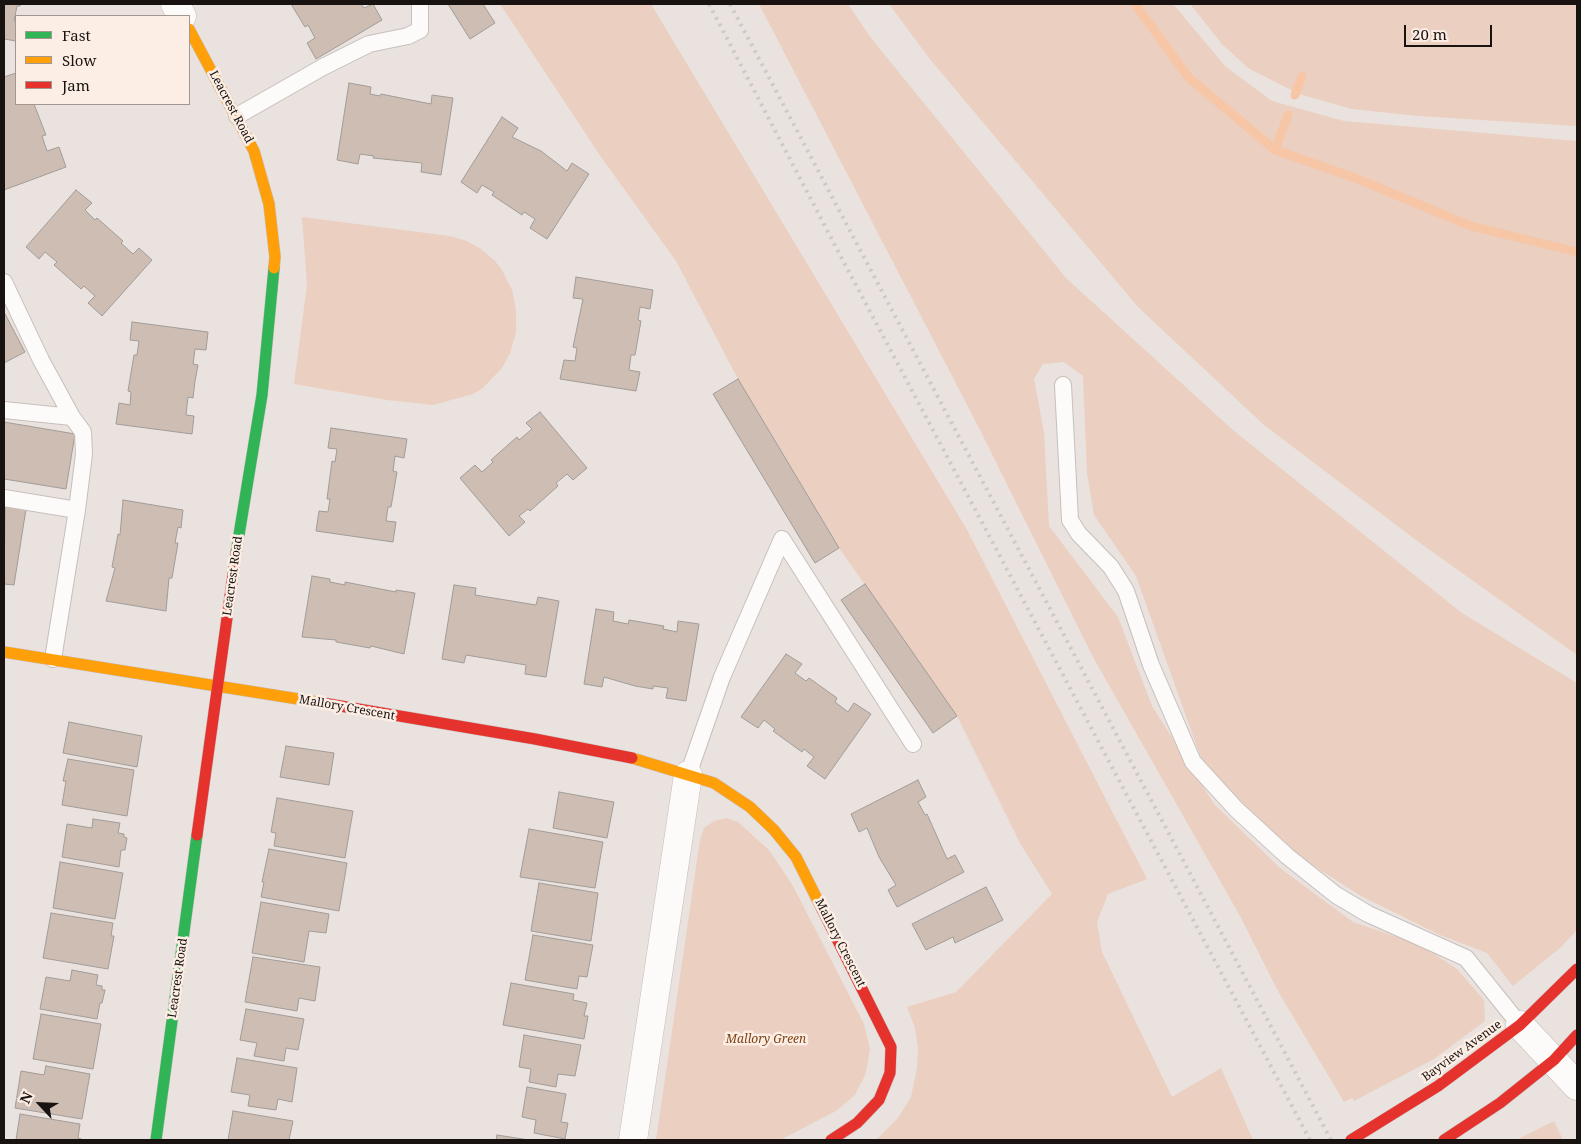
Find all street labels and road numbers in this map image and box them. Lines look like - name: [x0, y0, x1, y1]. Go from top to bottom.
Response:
- street label: Leacrest Road: [206, 68, 256, 146]
- street label: Leacrest Road: [220, 535, 246, 617]
- street label: Mallory Crescent: [298, 692, 396, 724]
- street label: Mallory Crescent: [812, 896, 868, 990]
- street label: Leacrest Road: [165, 937, 191, 1019]
- street label: Bayview Avenue: [1419, 1017, 1505, 1085]

